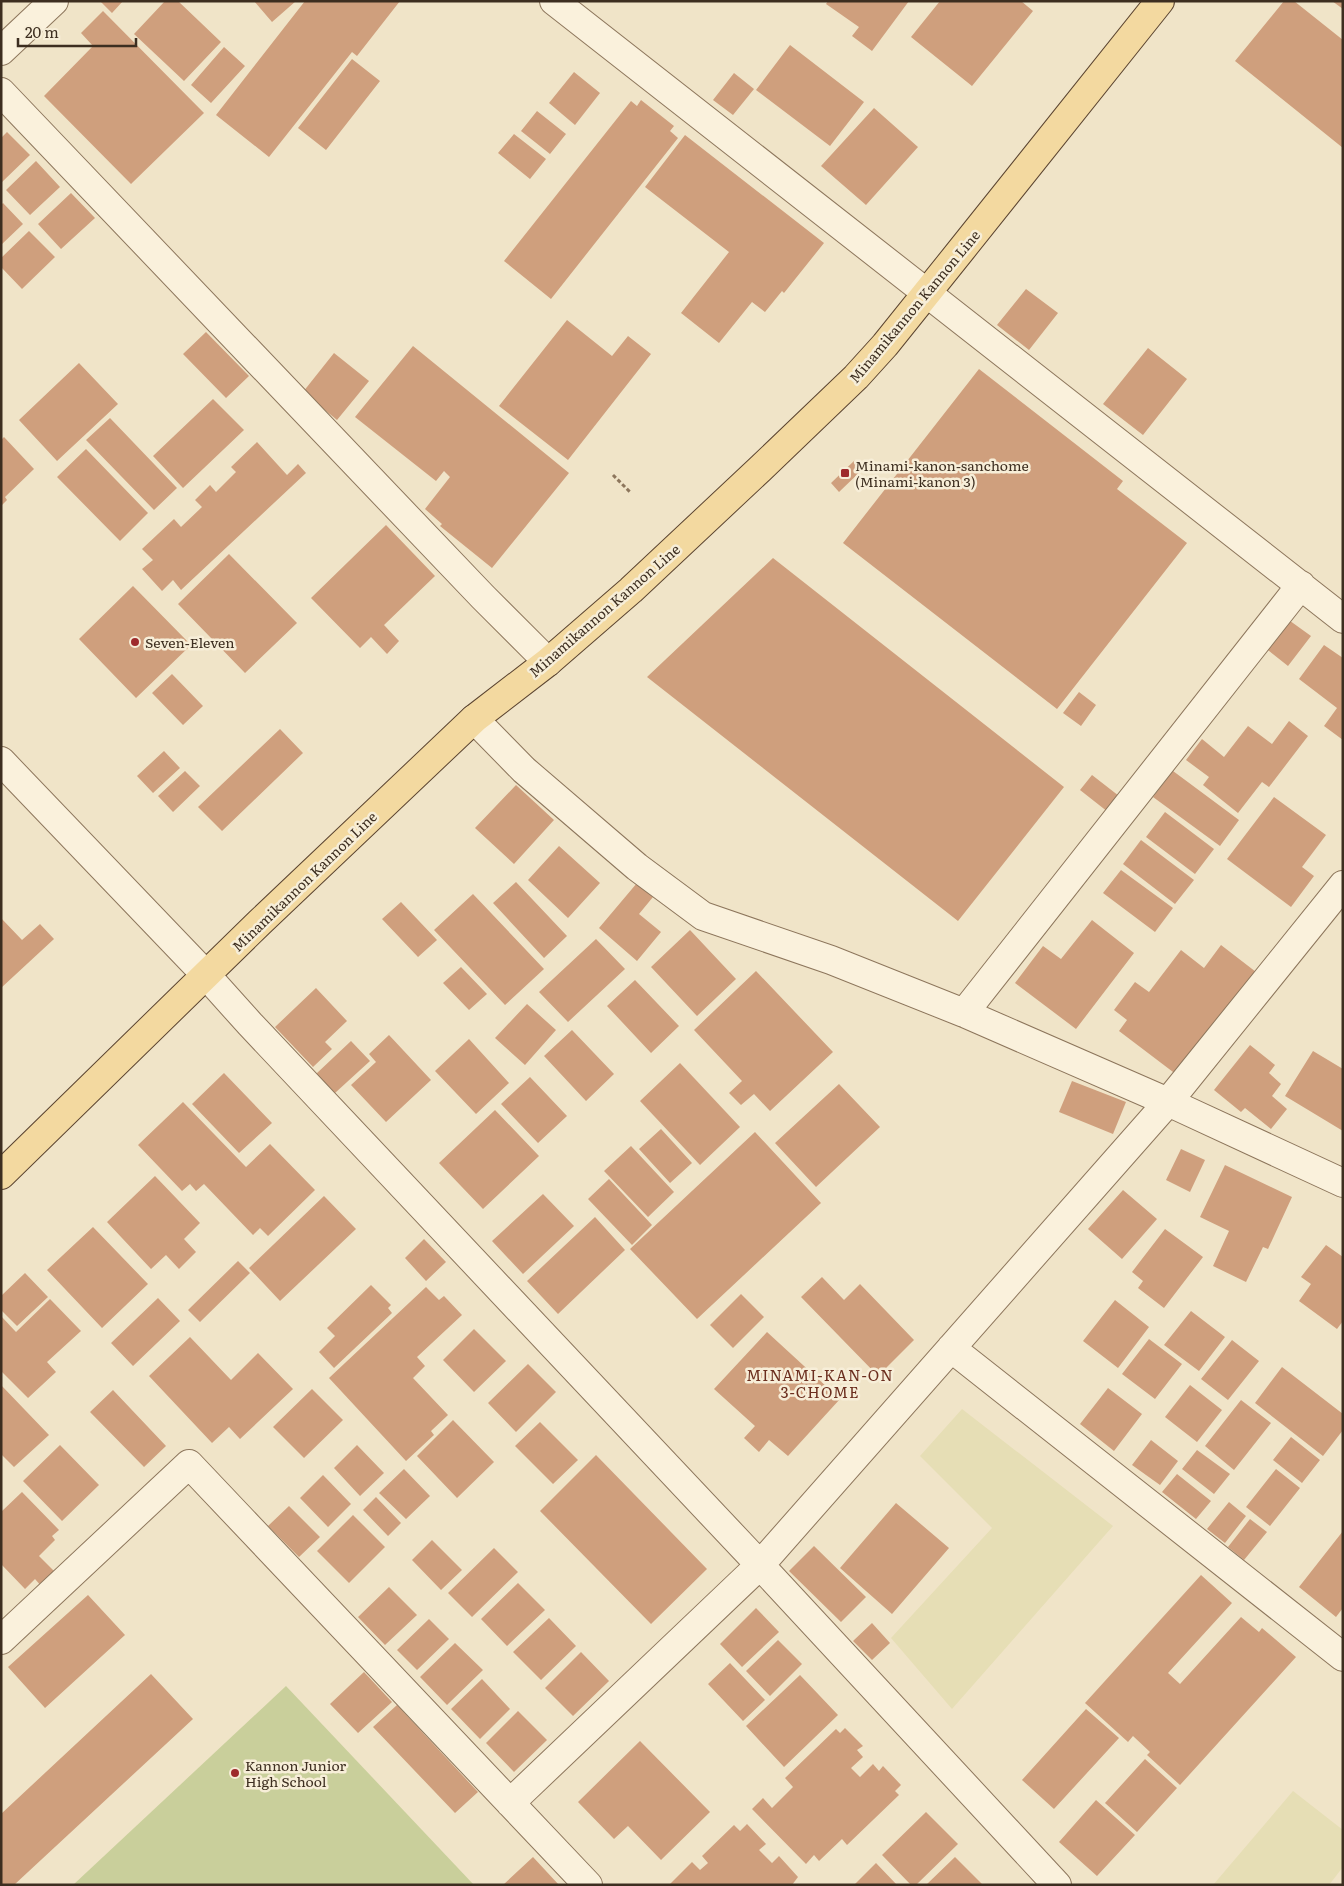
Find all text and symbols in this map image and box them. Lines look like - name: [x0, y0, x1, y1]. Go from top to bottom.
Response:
- scale bar: [18, 15, 135, 47]
- text: 20 m: [25, 20, 59, 43]
- street label: Minamikannon Kannon Line: [844, 225, 984, 387]
- place label: Minami-kanon-sanchome (Minami-kanon 3): [855, 455, 1029, 491]
- marker: Minami-kanon-sanchome (Minami-kanon 3): [839, 467, 851, 479]
- street label: Minamikannon Kannon Line: [524, 539, 684, 681]
- place label: Seven-Eleven: [145, 632, 235, 652]
- marker: Seven-Eleven: [129, 636, 141, 648]
- street label: Minamikannon Kannon Line: [227, 806, 381, 956]
- district label: MINAMI-KAN-ON 3-CHOME: [746, 1363, 894, 1403]
- place label: Kannon Junior High School: [245, 1755, 346, 1791]
- marker: Kannon Junior High School: [229, 1767, 241, 1779]

